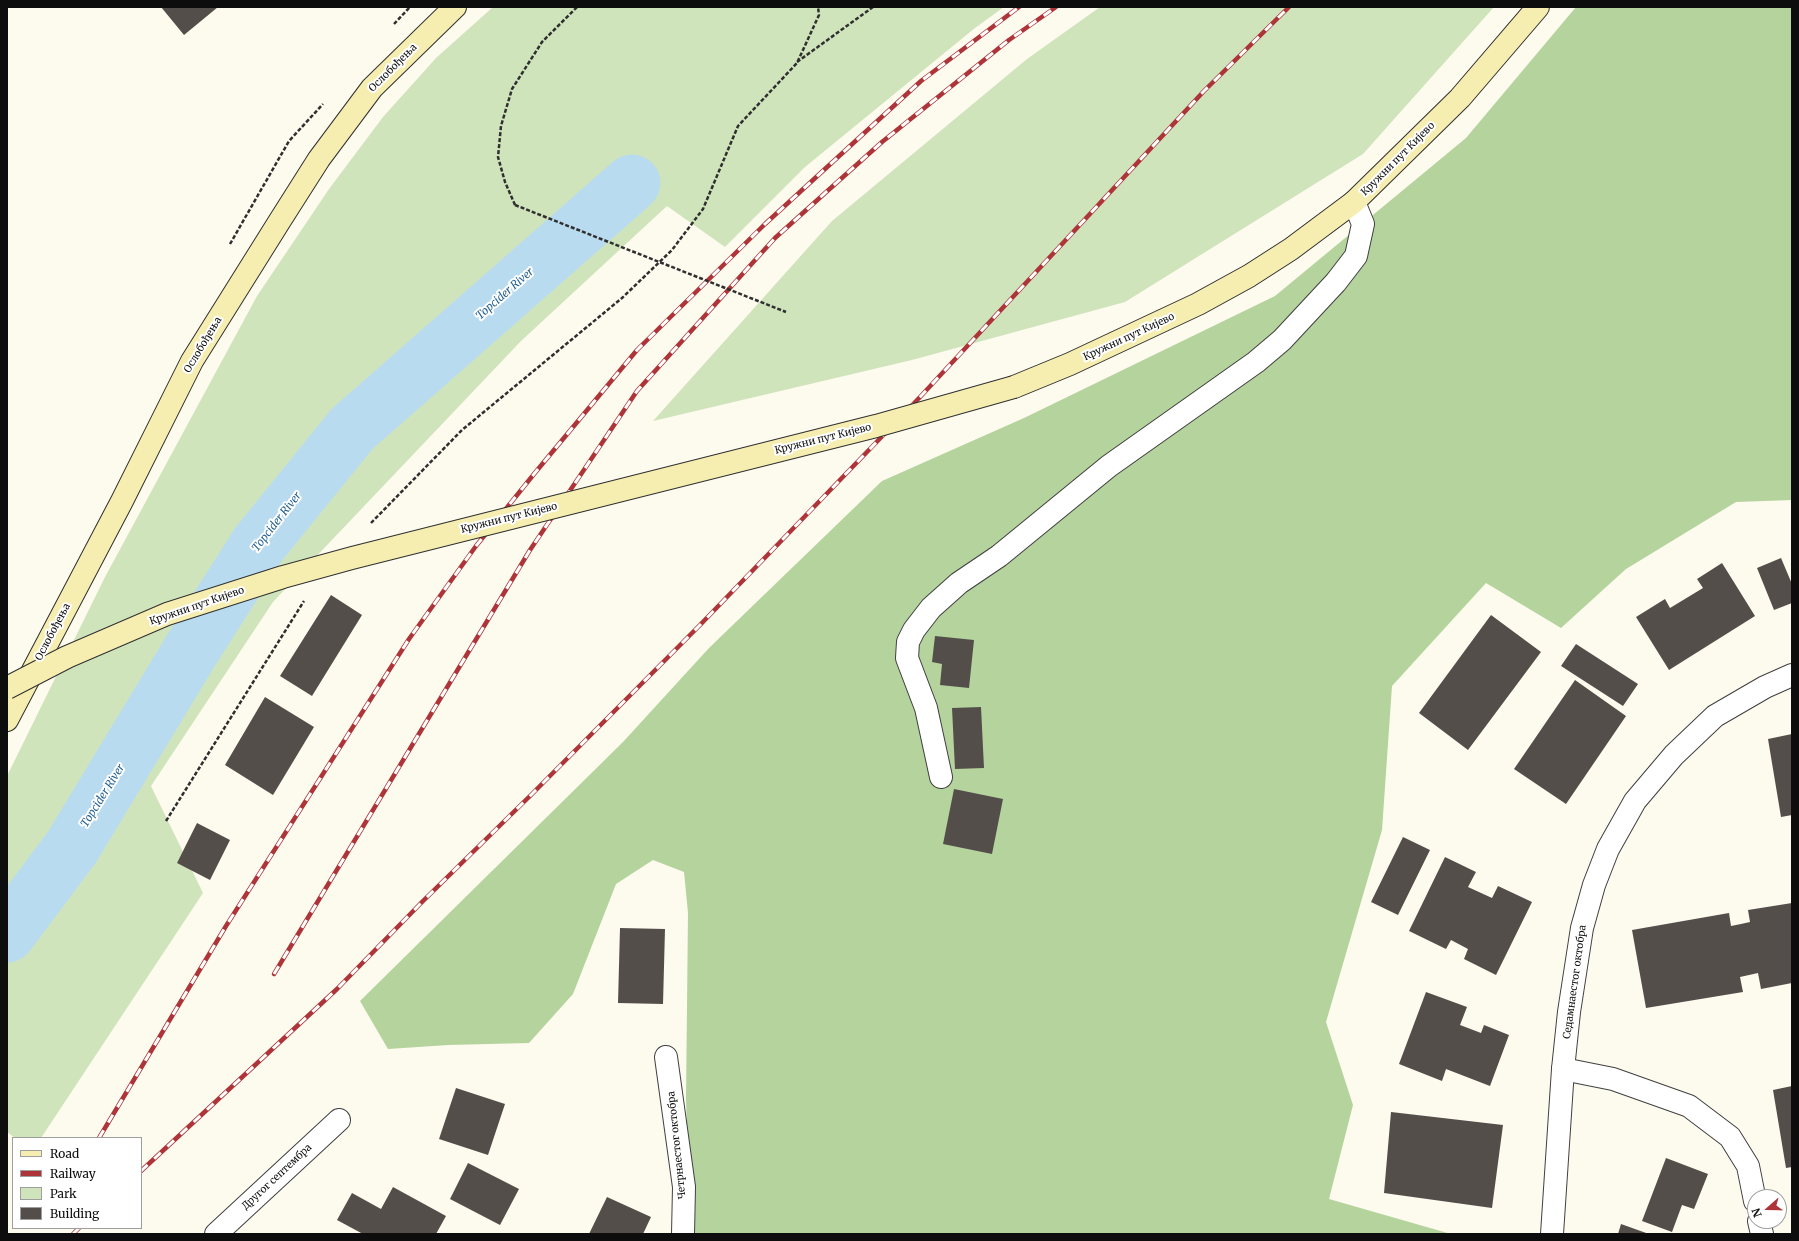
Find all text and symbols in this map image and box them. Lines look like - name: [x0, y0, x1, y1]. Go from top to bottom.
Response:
- street label: Ослобођења: [366, 41, 420, 95]
- street label: Кружни пут Кијево: [1359, 120, 1437, 198]
- water label: Topcider River: [474, 265, 536, 323]
- street label: Кружни пут Кијево: [1082, 311, 1176, 363]
- street label: Ослобођења: [182, 315, 224, 375]
- street label: Кружни пут Кијево: [774, 421, 872, 457]
- water label: Topcider River: [250, 490, 304, 554]
- street label: Кружни пут Кијево: [460, 500, 558, 536]
- street label: Кружни пут Кијево: [148, 584, 246, 628]
- street label: Ослобођења: [33, 601, 73, 663]
- water label: Topcider River: [78, 762, 128, 830]
- street label: Седамнаестог октобра: [1561, 924, 1589, 1040]
- street label: Четрнаестог октобра: [665, 1091, 689, 1199]
- legend: [12, 1137, 142, 1229]
- street label: Другог септембра: [240, 1142, 314, 1212]
- text: Road: [50, 1146, 79, 1161]
- text: Railway: [50, 1166, 96, 1181]
- text: Park: [50, 1186, 77, 1201]
- north arrow: [1747, 1189, 1787, 1229]
- text: Building: [50, 1206, 99, 1221]
- text: N: [1749, 1206, 1765, 1219]

